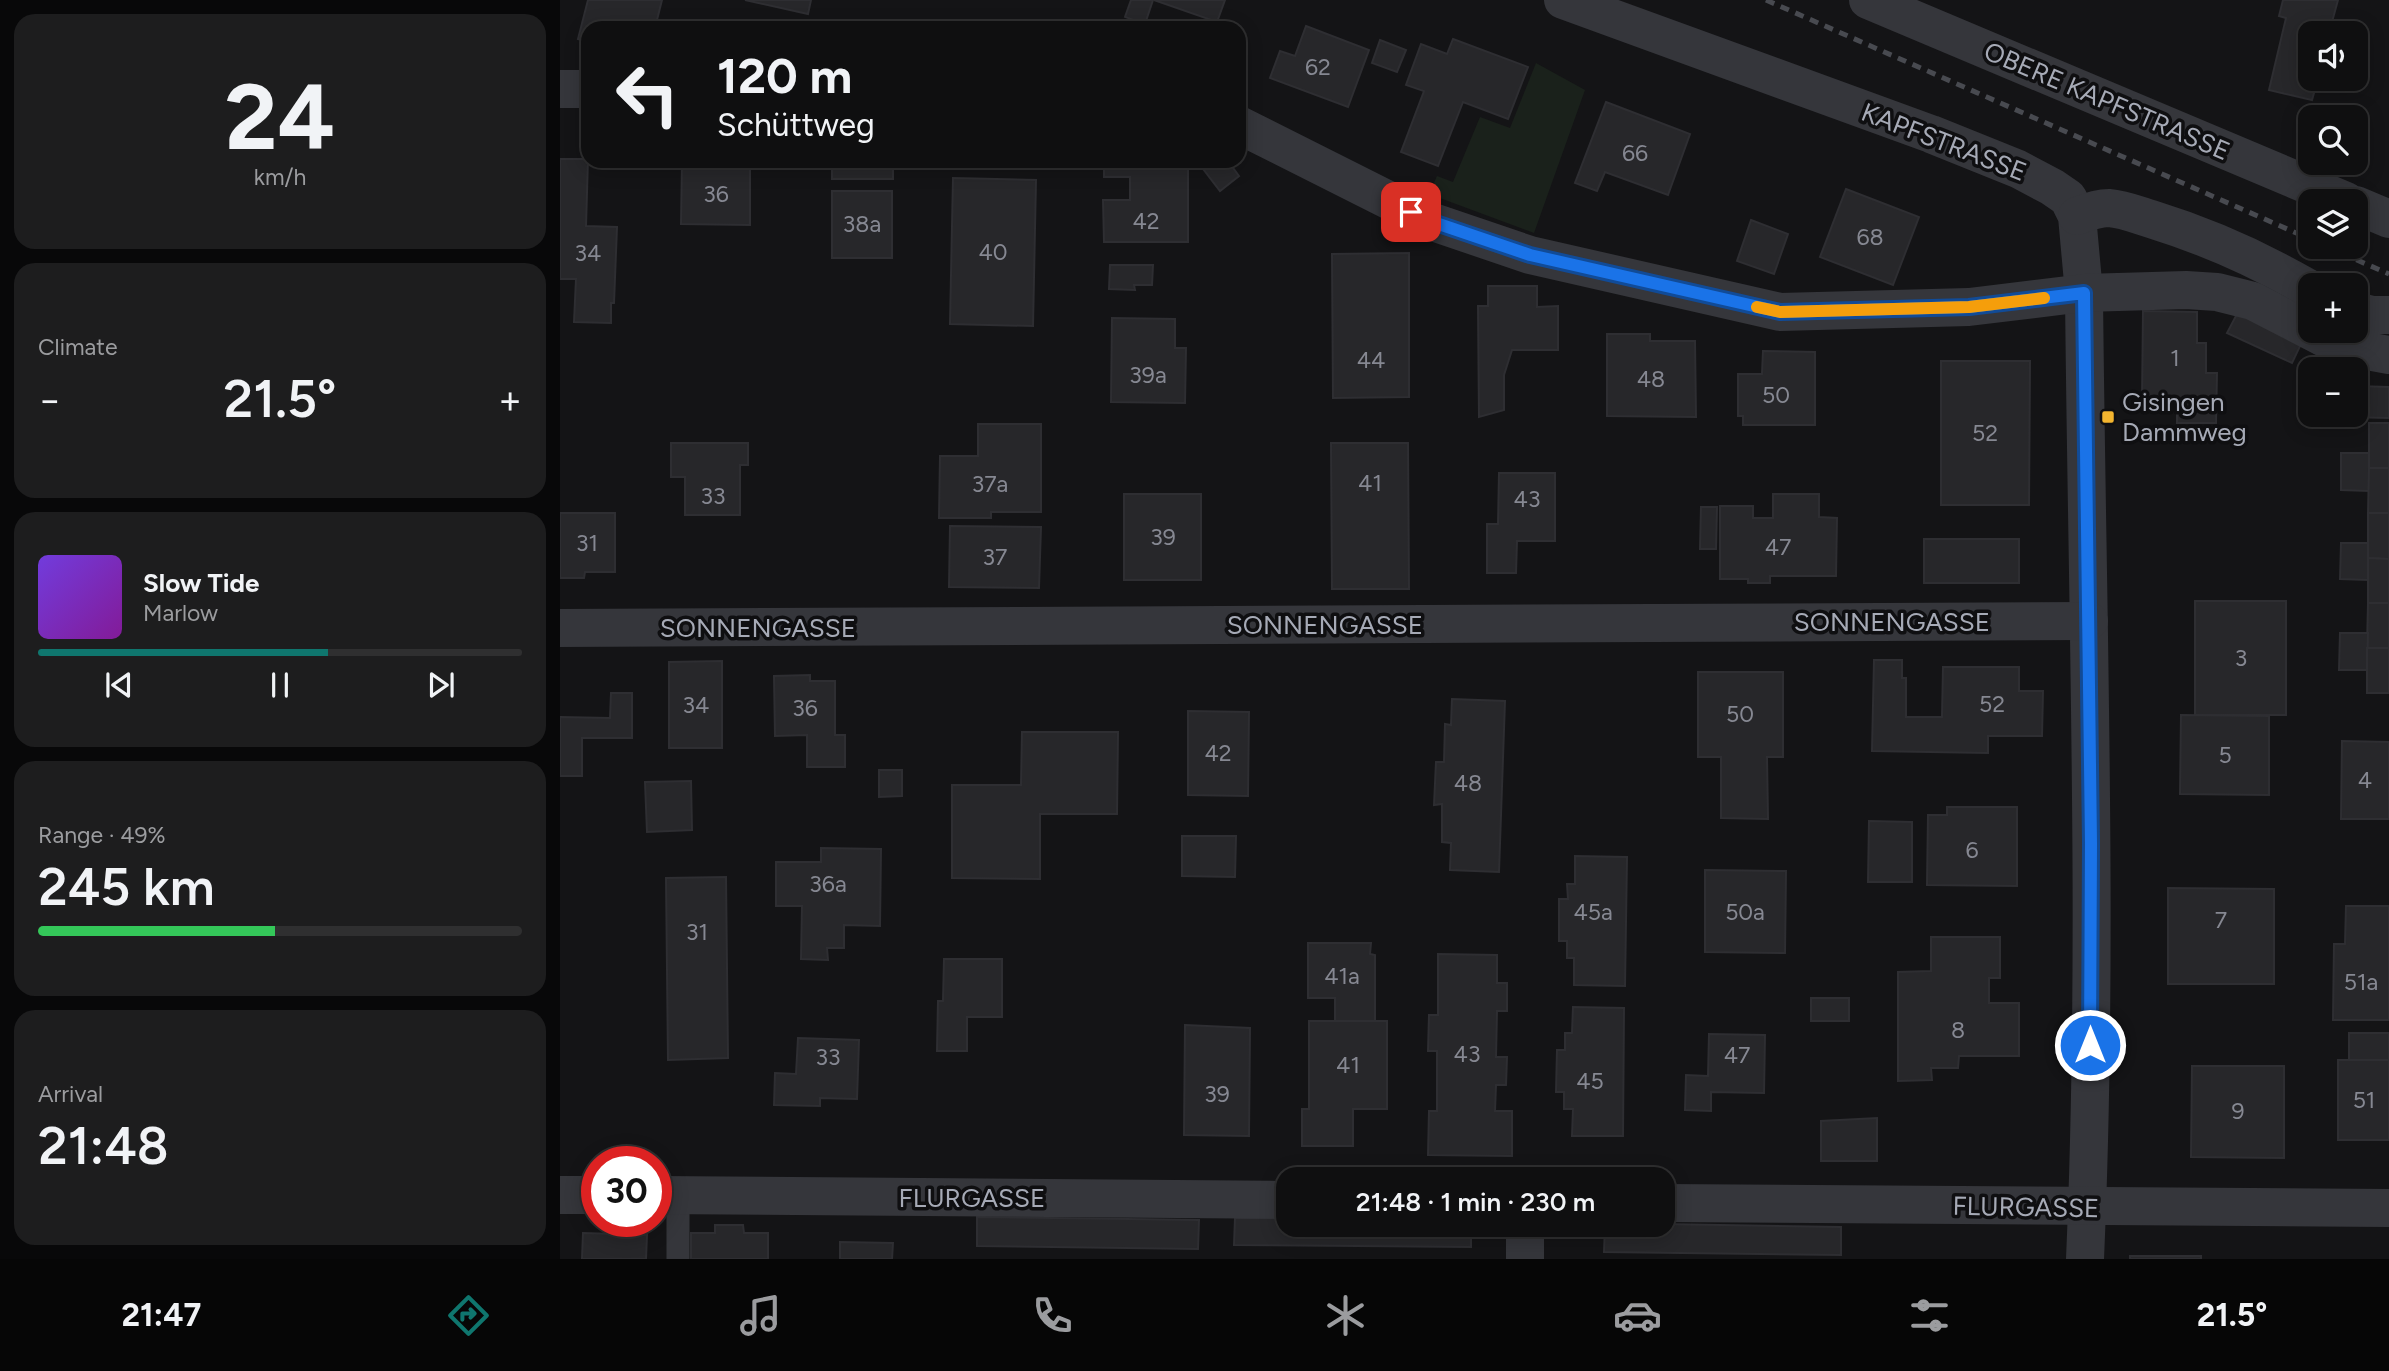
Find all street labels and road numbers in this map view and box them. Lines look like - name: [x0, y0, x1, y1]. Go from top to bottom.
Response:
- street label: OBERE KAPFSTRASSE: [1979, 35, 2235, 167]
- street label: KAPFSTRASSE: [1857, 96, 2031, 188]
- street label: SONNENGASSE: [1794, 606, 1990, 638]
- street label: SONNENGASSE: [1227, 609, 1423, 641]
- street label: SONNENGASSE: [660, 612, 856, 644]
- street label: FLURGASSE: [899, 1182, 1045, 1214]
- street label: FLURGASSE: [1952, 1190, 2100, 1224]

